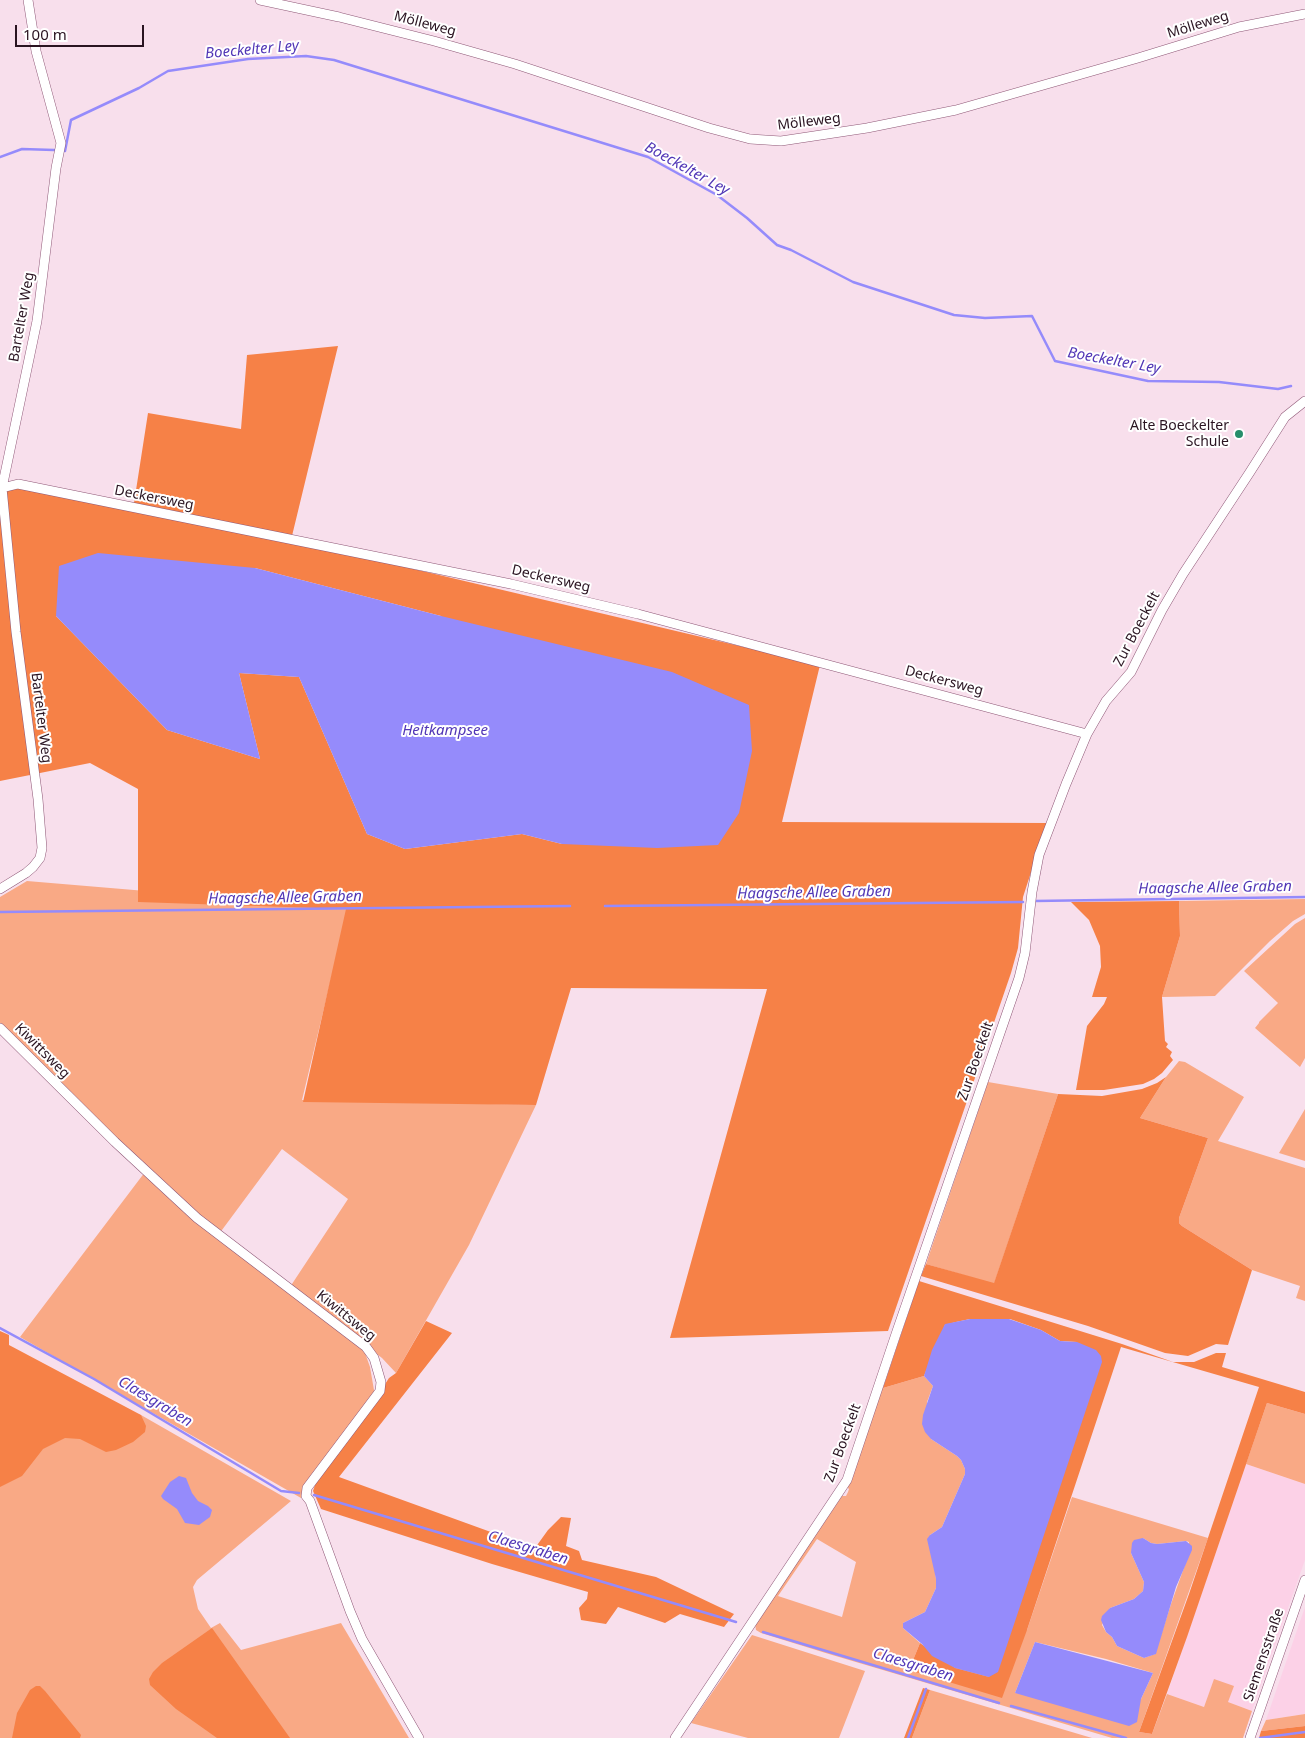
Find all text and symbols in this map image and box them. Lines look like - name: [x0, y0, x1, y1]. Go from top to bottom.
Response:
- street label: Mölleweg: [392, 8, 458, 40]
- street label: Mölleweg: [1165, 8, 1231, 42]
- scale bar: [18, 15, 146, 47]
- text: 100 m: [23, 24, 67, 44]
- water label: Boeckelter Ley: [204, 37, 300, 63]
- street label: Mölleweg: [776, 110, 842, 134]
- water label: Boeckelter Ley: [642, 138, 732, 200]
- street label: Bartelter Weg: [6, 271, 38, 363]
- water label: Boeckelter Ley: [1066, 344, 1162, 378]
- place label: Alte Boeckelter Schule: [1130, 418, 1229, 451]
- marker: Alte Boeckelter Schule: [1233, 428, 1245, 440]
- street label: Deckersweg: [113, 482, 195, 514]
- street label: Deckersweg: [510, 562, 592, 596]
- street label: Zur Boeckelt: [1110, 589, 1164, 669]
- street label: Deckersweg: [903, 663, 985, 699]
- street label: Bartelter Weg: [27, 672, 55, 764]
- water label: Heitkampsee: [402, 722, 488, 740]
- water label: Haagsche Allee Graben: [1138, 878, 1292, 898]
- water label: Haagsche Allee Graben: [737, 883, 891, 903]
- water label: Haagsche Allee Graben: [208, 888, 362, 908]
- street label: Zur Boeckelt: [955, 1019, 997, 1103]
- street label: Kiwittsweg: [11, 1020, 73, 1082]
- street label: Kiwittsweg: [313, 1287, 379, 1345]
- water label: Claesgraben: [115, 1373, 195, 1431]
- street label: Zur Boeckelt: [821, 1401, 865, 1485]
- water label: Claesgraben: [486, 1527, 570, 1569]
- street label: Siemensstraße: [1240, 1606, 1288, 1704]
- water label: Claesgraben: [871, 1644, 955, 1686]

